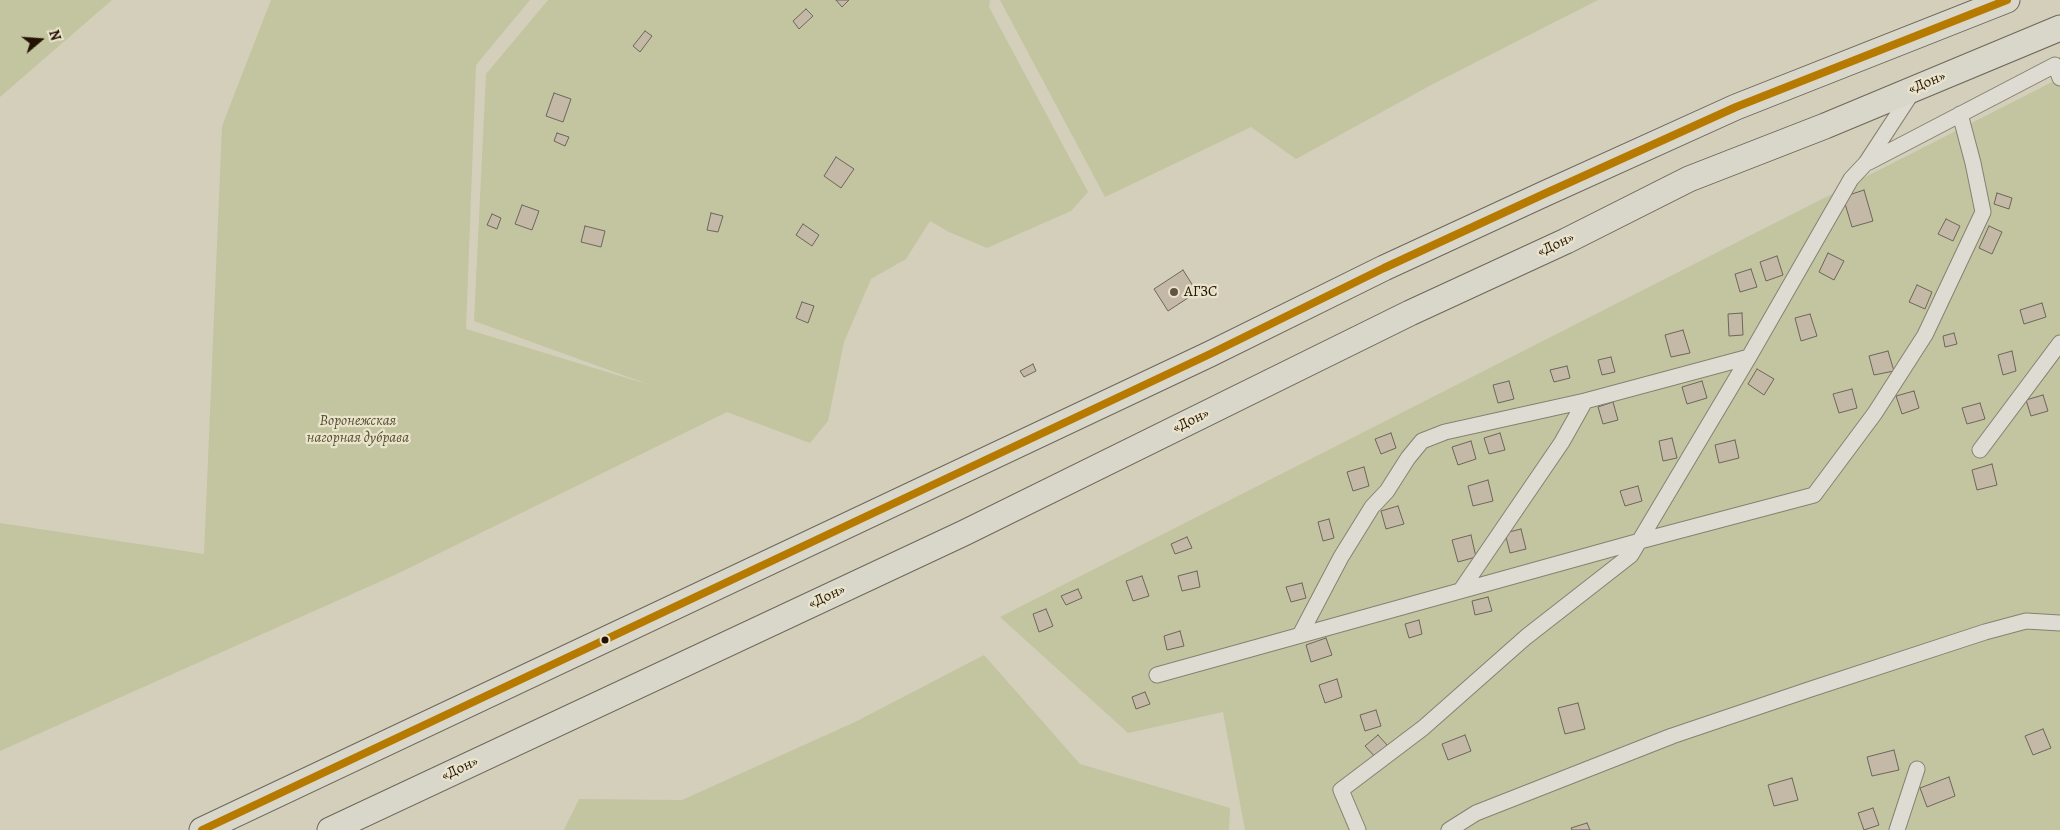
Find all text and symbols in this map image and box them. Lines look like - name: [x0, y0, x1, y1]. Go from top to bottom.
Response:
- north arrow: [15, 15, 65, 65]
- text: N: [44, 27, 65, 43]
- street label: «Дон»: [1906, 67, 1948, 99]
- street label: «Дон»: [1535, 229, 1577, 261]
- place label: АГЗС: [1184, 283, 1217, 301]
- marker: АГЗС: [1168, 286, 1180, 298]
- street label: «Дон»: [1170, 404, 1212, 438]
- park label: Воронежская нагорная дубрава: [307, 412, 409, 447]
- street label: «Дон»: [806, 581, 848, 613]
- unlabelled marker: [600, 635, 610, 645]
- street label: «Дон»: [439, 753, 481, 785]

